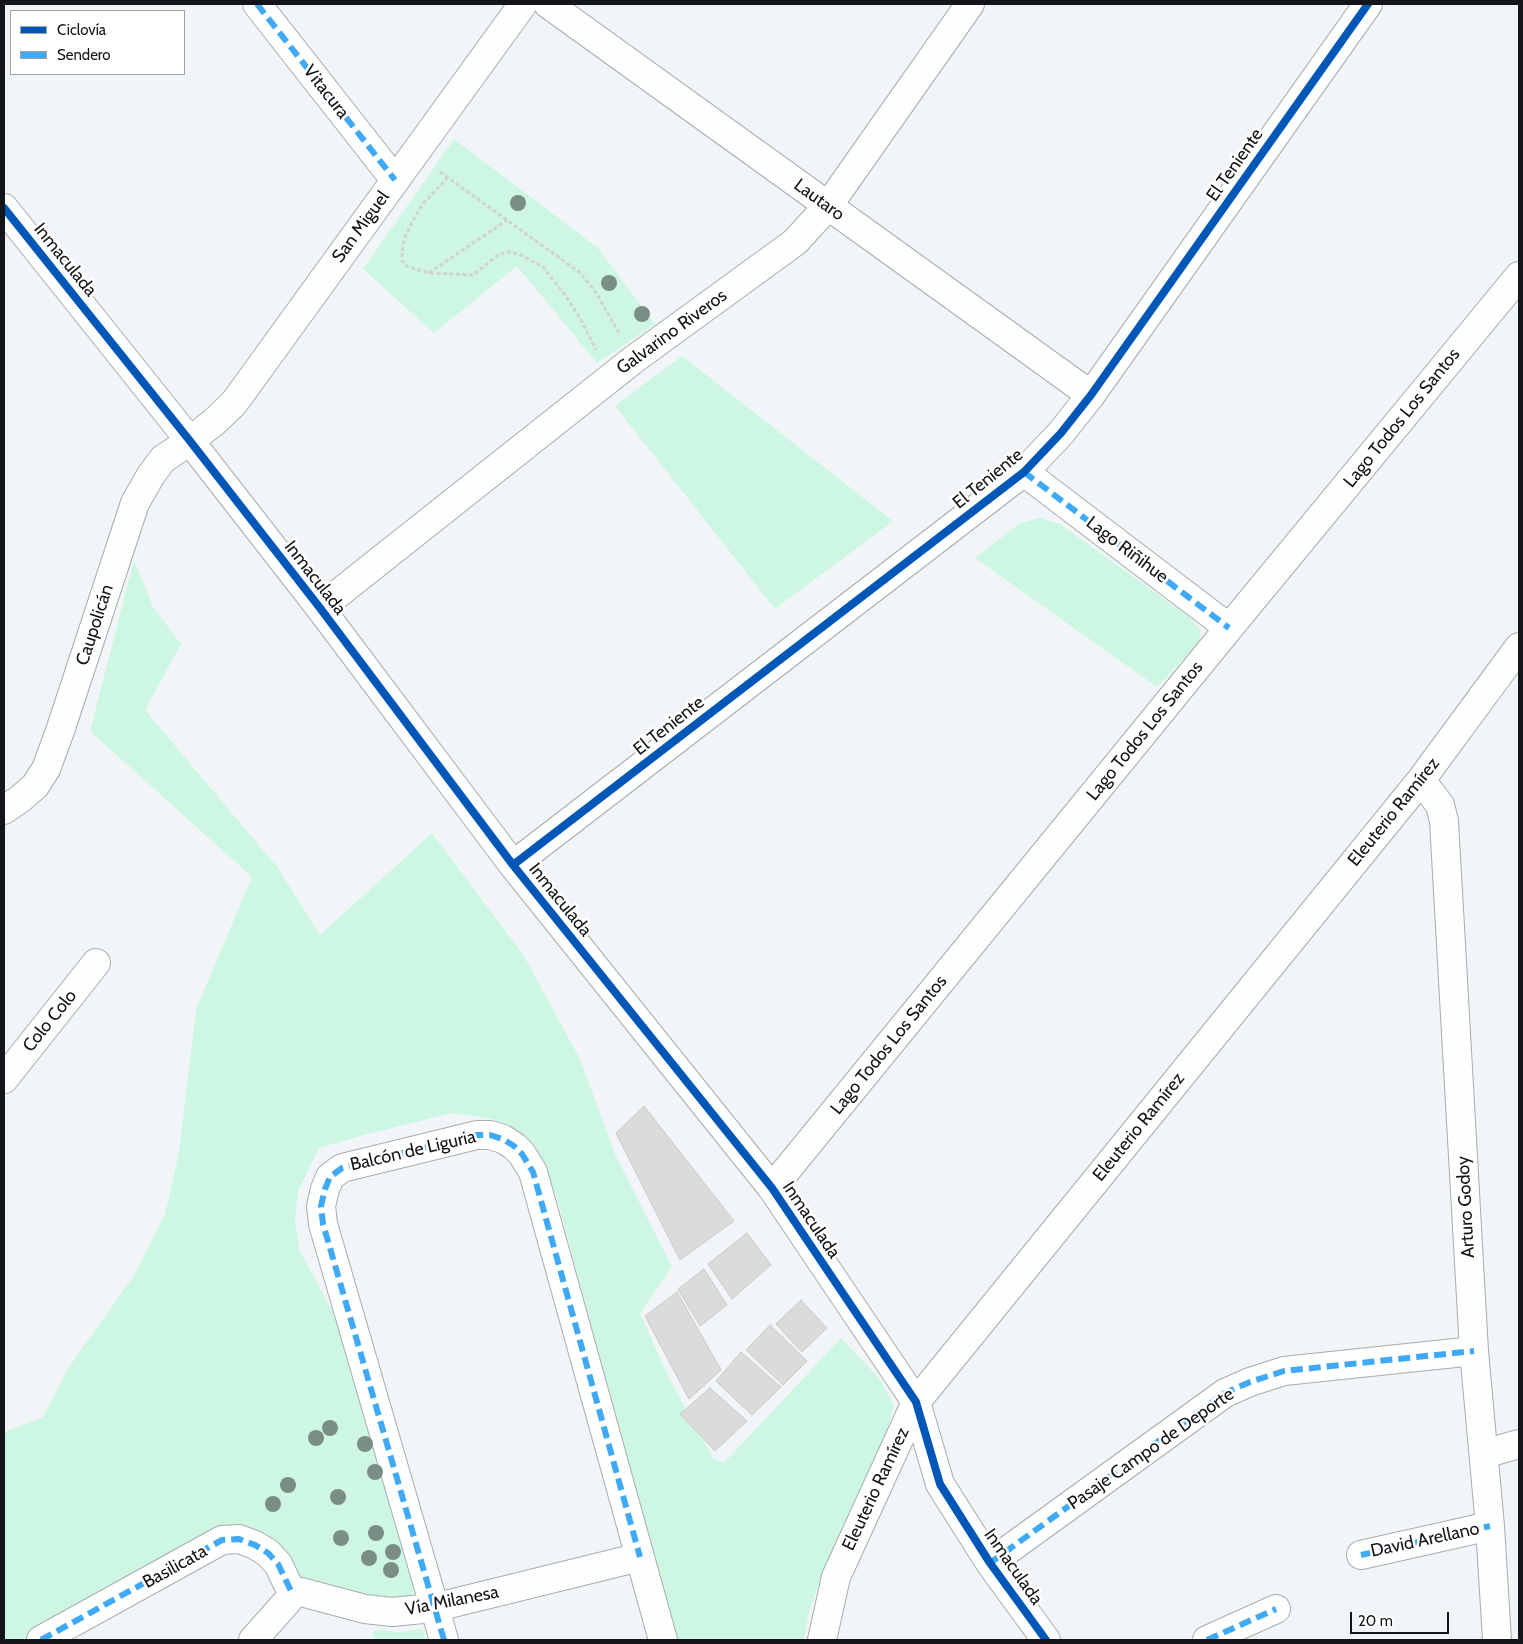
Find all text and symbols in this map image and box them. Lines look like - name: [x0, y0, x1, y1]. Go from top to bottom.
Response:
- legend: [10, 10, 185, 75]
- text: Ciclovía: [57, 21, 106, 39]
- text: Sendero: [57, 46, 111, 64]
- street label: Vitacura: [298, 61, 354, 123]
- street label: El Teniente: [1202, 124, 1268, 206]
- street label: Lautaro: [790, 174, 848, 226]
- street label: San Miguel: [328, 187, 394, 267]
- street label: Inmaculada: [29, 219, 101, 301]
- street label: Galvarino Riveros: [613, 285, 731, 379]
- street label: Lago Todos Los Santos: [1339, 344, 1465, 492]
- street label: El Teniente: [949, 444, 1027, 514]
- street label: Lago Riñihue: [1082, 512, 1172, 588]
- street label: Inmaculada: [279, 537, 351, 619]
- street label: Caupolicán: [72, 582, 118, 668]
- street label: Lago Todos Los Santos: [1082, 657, 1208, 805]
- street label: El Teniente: [629, 692, 709, 760]
- street label: Eleuterio Ramírez: [1344, 753, 1444, 871]
- street label: Inmaculada: [524, 859, 596, 941]
- street label: Lago Todos Los Santos: [826, 971, 952, 1119]
- street label: Colo Colo: [18, 986, 82, 1056]
- street label: Eleuterio Ramírez: [1089, 1068, 1189, 1186]
- street label: Balcón de Liguria: [348, 1126, 478, 1176]
- street label: Arturo Godoy: [1453, 1155, 1479, 1259]
- street label: Inmaculada: [777, 1177, 845, 1263]
- street label: Pasaje Campo de Deporte: [1064, 1383, 1238, 1515]
- street label: Eleuterio Ramírez: [838, 1424, 914, 1554]
- street label: David Arellano: [1369, 1518, 1481, 1562]
- street label: Inmaculada: [979, 1525, 1047, 1609]
- street label: Basilicata: [139, 1541, 211, 1593]
- street label: Vía Milanesa: [403, 1581, 501, 1621]
- scale bar: [1353, 1602, 1452, 1634]
- text: 20 m: [1358, 1612, 1393, 1630]

